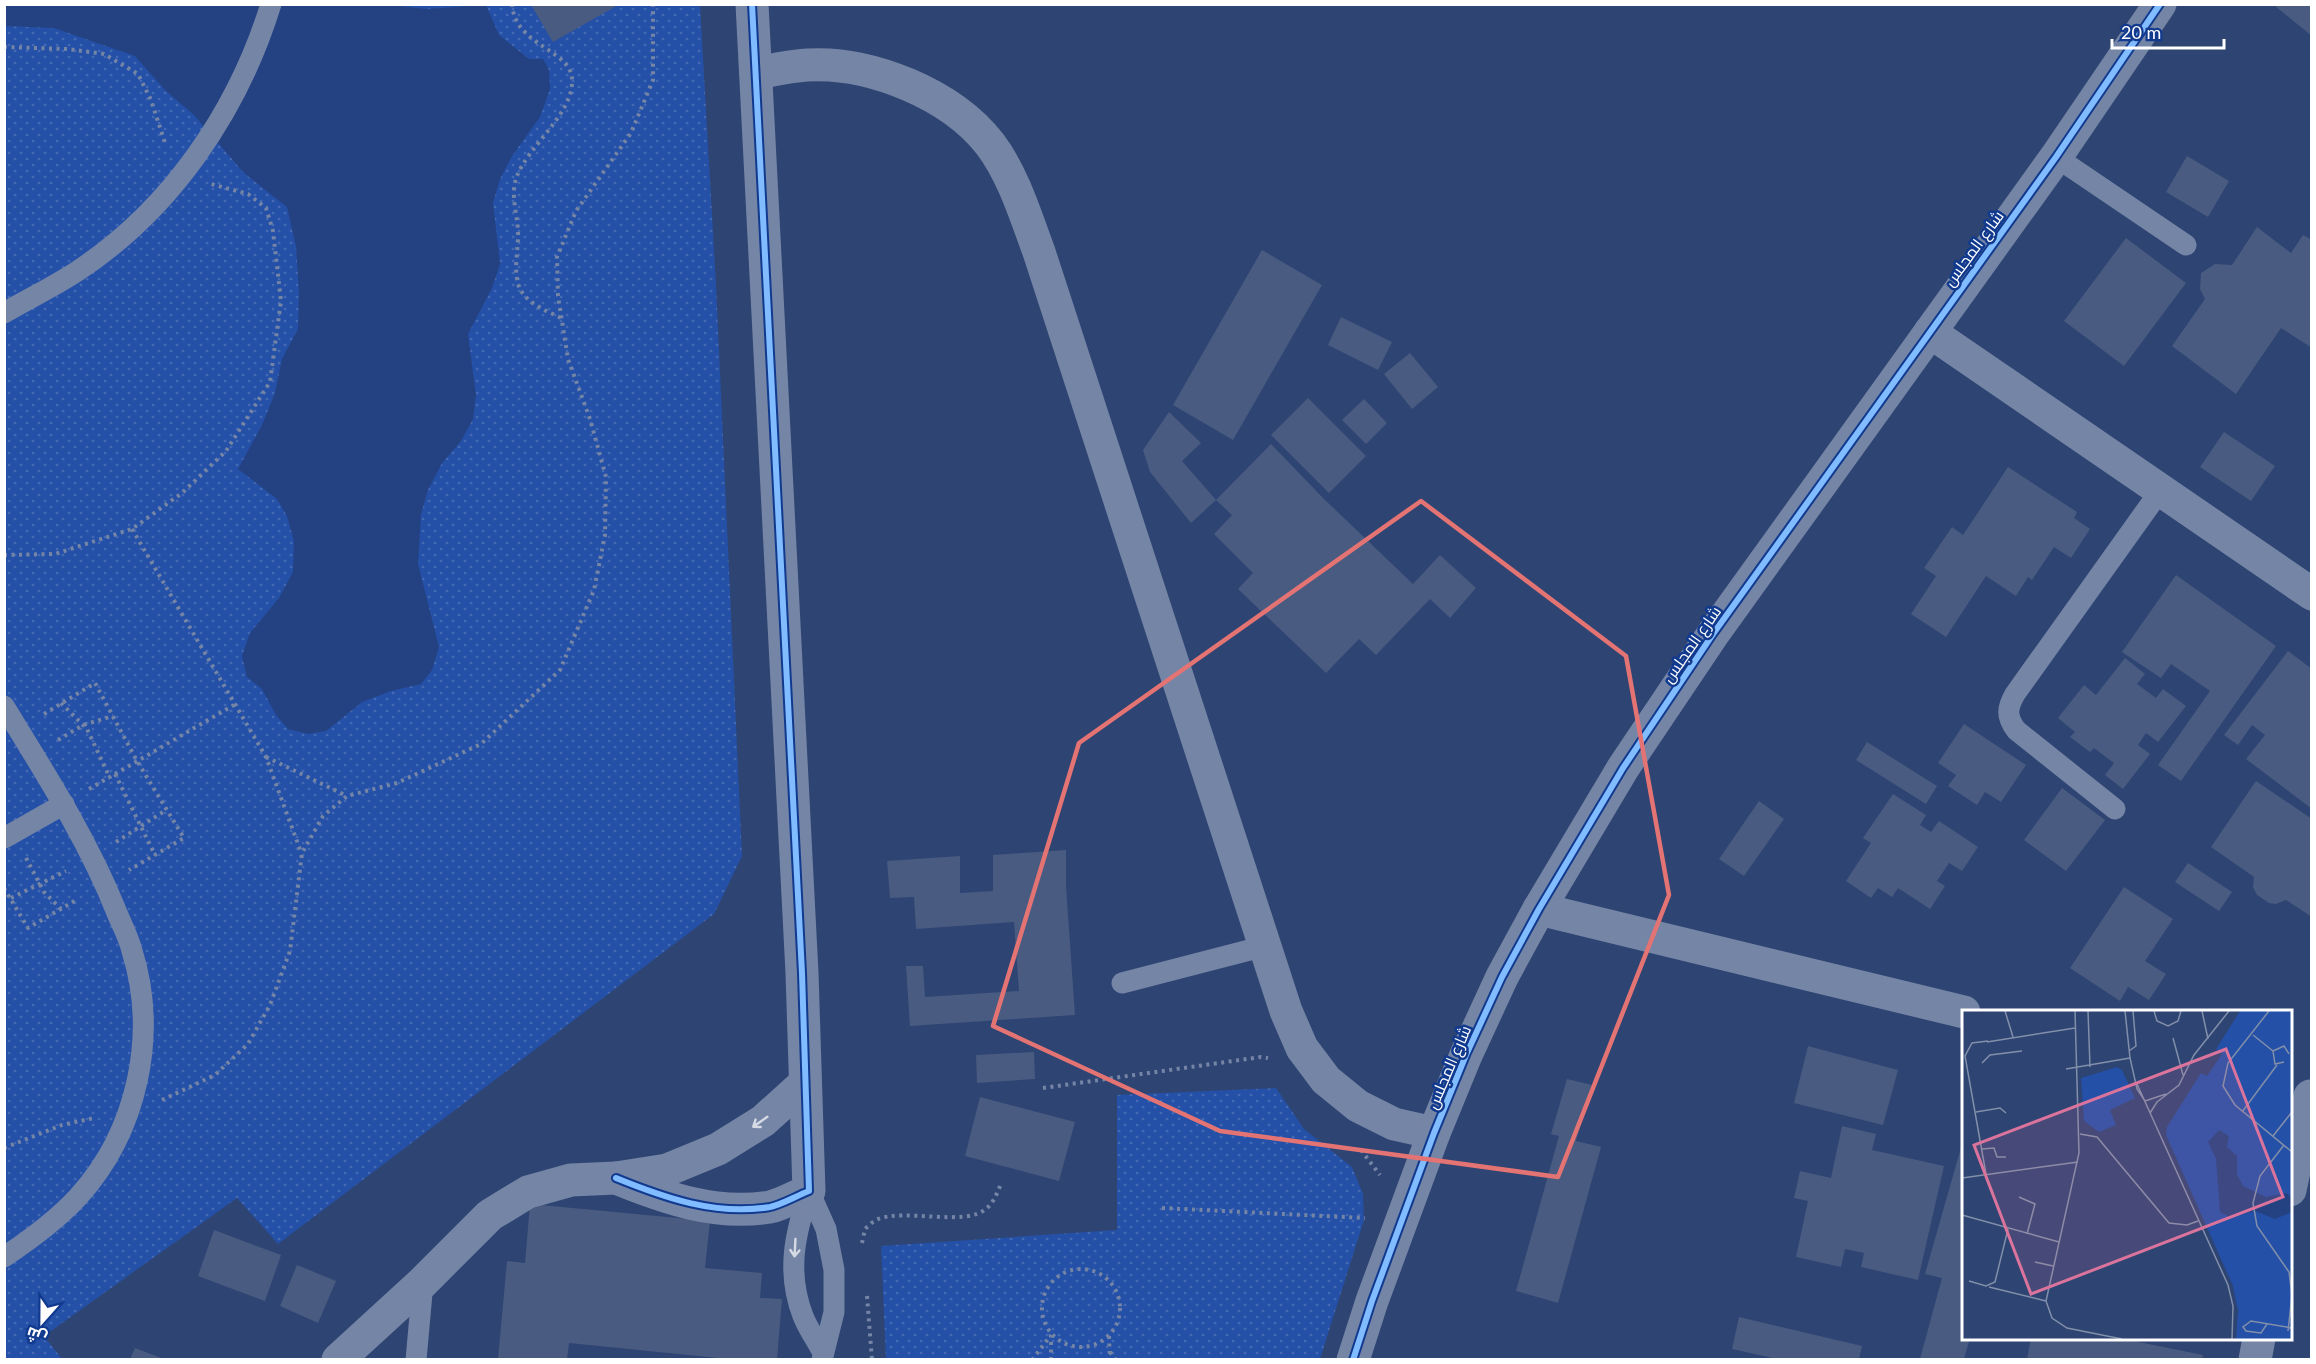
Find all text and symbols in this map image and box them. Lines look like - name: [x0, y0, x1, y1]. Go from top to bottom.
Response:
- scale bar: [2112, 12, 2224, 50]
- text: 20 m: [2121, 21, 2161, 43]
- street label: شارع المجلس: [1939, 206, 2009, 291]
- street label: شارع المجلس: [1658, 602, 1727, 688]
- inset map: [1962, 1010, 2292, 1340]
- street label: شارع المجلس: [1422, 1022, 1477, 1113]
- one-way arrow: [752, 1116, 768, 1128]
- one-way arrow: [789, 1237, 800, 1257]
- north arrow: [12, 1292, 72, 1352]
- text: ش: [23, 1323, 50, 1349]

